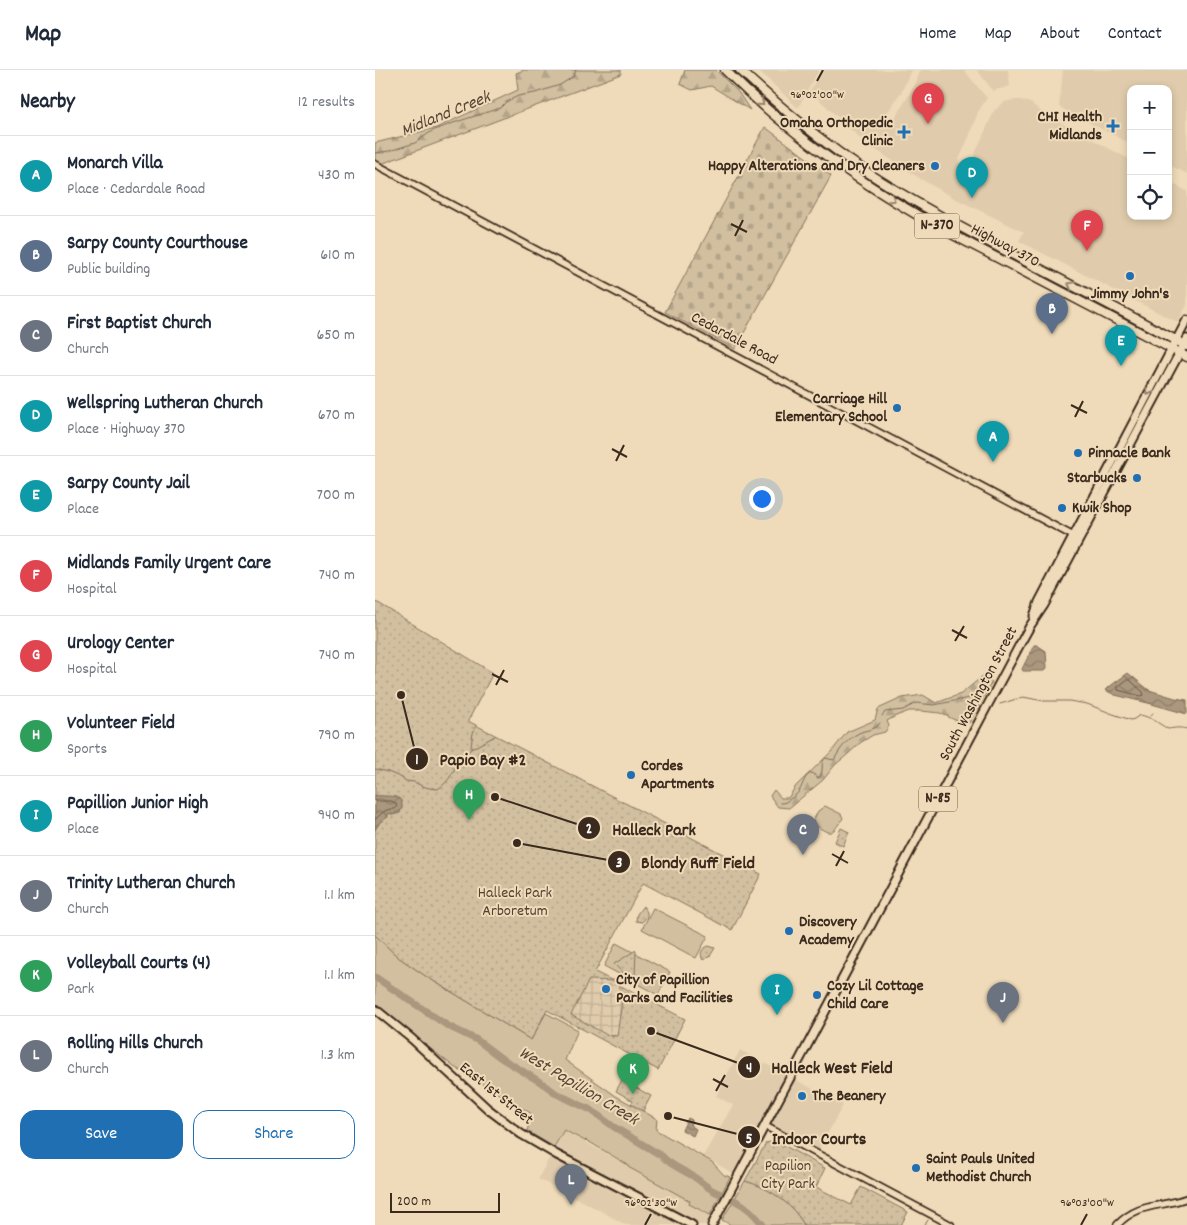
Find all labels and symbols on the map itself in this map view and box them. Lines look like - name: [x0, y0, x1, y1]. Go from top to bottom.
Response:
- pin: G: [912, 83, 944, 124]
- water label: Midland Creek: [397, 85, 496, 144]
- text: 96°02'00"W: [790, 87, 844, 104]
- one-way arrow: [756, 97, 765, 106]
- place label: CHI Health Midlands: [1038, 106, 1102, 147]
- place label: Omaha Orthopedic Clinic: [780, 112, 894, 153]
- marker: CHI Health Midlands: [1106, 119, 1120, 133]
- marker: Omaha Orthopedic Clinic: [897, 125, 911, 139]
- place label: Happy Alterations and Dry Cleaners: [708, 155, 925, 178]
- pin: D: [956, 157, 988, 198]
- marker: Happy Alterations and Dry Cleaners: [929, 160, 941, 172]
- one-way arrow: [886, 193, 895, 203]
- pin: F: [1071, 210, 1103, 251]
- road number: N-370: [915, 214, 959, 238]
- street label: Highway 370: [966, 218, 1044, 274]
- marker: Jimmy John's: [1124, 270, 1136, 282]
- one-way arrow: [1067, 281, 1076, 291]
- place label: Jimmy John's: [1091, 283, 1169, 306]
- pin: B: [1036, 293, 1068, 334]
- street label: Cedardale Road: [687, 306, 781, 372]
- pin: E: [1105, 325, 1137, 366]
- one-way arrow: [1145, 387, 1155, 396]
- place label: Carriage Hill Elementary School: [775, 388, 887, 429]
- marker: Carriage Hill Elementary School: [891, 402, 903, 414]
- pin: A: [977, 421, 1009, 462]
- place label: Pinnacle Bank: [1088, 442, 1171, 465]
- marker: Pinnacle Bank: [1072, 447, 1084, 459]
- place label: Starbucks: [1067, 467, 1127, 490]
- marker: Starbucks: [1131, 472, 1143, 484]
- your location: [749, 486, 775, 512]
- place label: Kwik Shop: [1072, 497, 1132, 520]
- marker: Kwik Shop: [1056, 502, 1068, 514]
- street label: South Washington Street: [934, 623, 1024, 765]
- callout: Papio Bay #2: [404, 743, 536, 776]
- text: Papio Bay #2: [440, 749, 526, 774]
- text: 1: [415, 750, 419, 772]
- place label: Cordes Apartments: [641, 755, 715, 796]
- marker: Cordes Apartments: [625, 769, 637, 781]
- pin: H: [453, 779, 485, 820]
- road number: N-85: [919, 786, 957, 812]
- callout: Halleck Park: [577, 812, 705, 845]
- pin: C: [787, 814, 819, 855]
- text: 2: [586, 819, 592, 841]
- text: Halleck Park: [612, 819, 696, 844]
- callout: Blondy Ruff Field: [606, 845, 765, 878]
- text: Blondy Ruff Field: [641, 852, 755, 877]
- text: 3: [616, 853, 623, 875]
- park label: Halleck Park Arboretum: [478, 882, 552, 923]
- place label: Discovery Academy: [799, 911, 858, 952]
- marker: Discovery Academy: [783, 925, 795, 937]
- place label: City of Papillion Parks and Facilities: [616, 969, 733, 1010]
- pin: I: [761, 974, 793, 1015]
- place label: Cozy Lil Cottage Child Care: [827, 975, 924, 1016]
- pin: J: [987, 982, 1019, 1023]
- marker: City of Papillion Parks and Facilities: [600, 983, 612, 995]
- marker: Cozy Lil Cottage Child Care: [811, 989, 823, 1001]
- water label: West Papillion Creek: [513, 1041, 644, 1134]
- callout: Halleck West Field: [736, 1050, 903, 1083]
- pin: K: [617, 1053, 649, 1094]
- street label: East 1st Street: [454, 1057, 538, 1131]
- text: Halleck West Field: [771, 1057, 893, 1082]
- text: 4: [746, 1058, 752, 1080]
- place label: The Beanery: [812, 1085, 887, 1108]
- marker: The Beanery: [796, 1090, 808, 1102]
- callout: Indoor Courts: [736, 1121, 876, 1154]
- text: Indoor Courts: [772, 1128, 867, 1153]
- text: 5: [746, 1129, 753, 1151]
- place label: Saint Pauls United Methodist Church: [926, 1148, 1035, 1189]
- park label: Papilion City Park: [761, 1155, 815, 1196]
- marker: Saint Pauls United Methodist Church: [910, 1162, 922, 1174]
- pin: L: [555, 1164, 587, 1205]
- scale bar: [390, 1190, 500, 1213]
- text: 96°02'30"W: [625, 1195, 677, 1212]
- text: 96°03'00"W: [1060, 1195, 1114, 1212]

